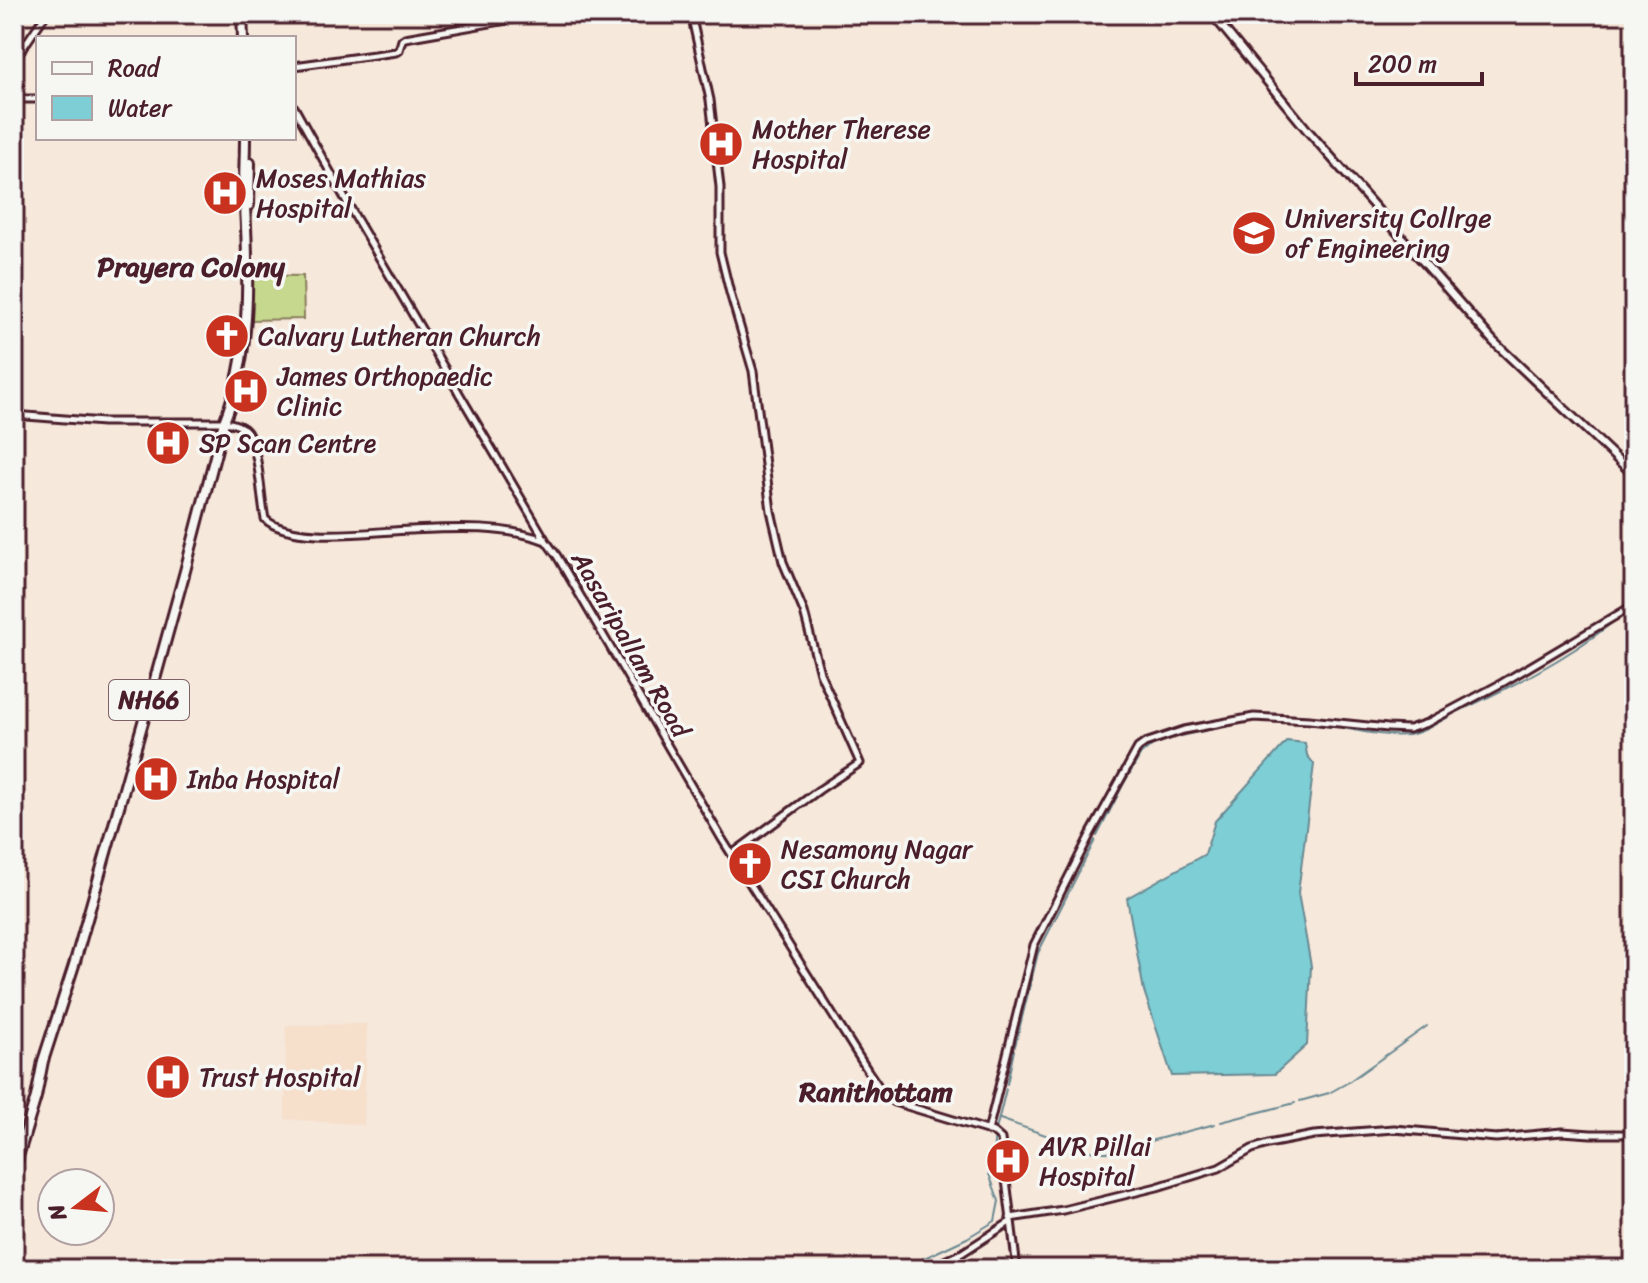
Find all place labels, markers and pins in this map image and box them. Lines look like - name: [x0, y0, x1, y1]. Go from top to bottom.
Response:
- place label: Mother Therese Hospital: [752, 106, 931, 182]
- hospital icon: Mother Therese Hospital: [697, 120, 745, 168]
- place label: Moses Mathias Hospital: [256, 155, 426, 231]
- hospital icon: Moses Mathias Hospital: [201, 169, 249, 217]
- place label: University Collrge of Engineering: [1285, 195, 1492, 271]
- school or university icon: University Collrge of Engineering: [1230, 209, 1278, 257]
- church icon: Calvary Lutheran Church: [203, 312, 251, 360]
- place label: Calvary Lutheran Church: [258, 313, 541, 359]
- place label: James Orthopaedic Clinic: [276, 353, 493, 429]
- hospital icon: James Orthopaedic Clinic: [222, 367, 270, 415]
- hospital icon: SP Scan Centre: [144, 419, 192, 467]
- place label: SP Scan Centre: [199, 420, 377, 466]
- hospital icon: Inba Hospital: [132, 755, 180, 803]
- place label: Inba Hospital: [186, 756, 341, 802]
- place label: Nesamony Nagar CSI Church: [781, 826, 974, 902]
- church icon: Nesamony Nagar CSI Church: [726, 840, 774, 888]
- hospital icon: Trust Hospital: [144, 1053, 192, 1101]
- place label: Trust Hospital: [199, 1054, 361, 1100]
- place label: AVR Pillai Hospital: [1038, 1123, 1152, 1199]
- hospital icon: AVR Pillai Hospital: [984, 1137, 1032, 1185]

